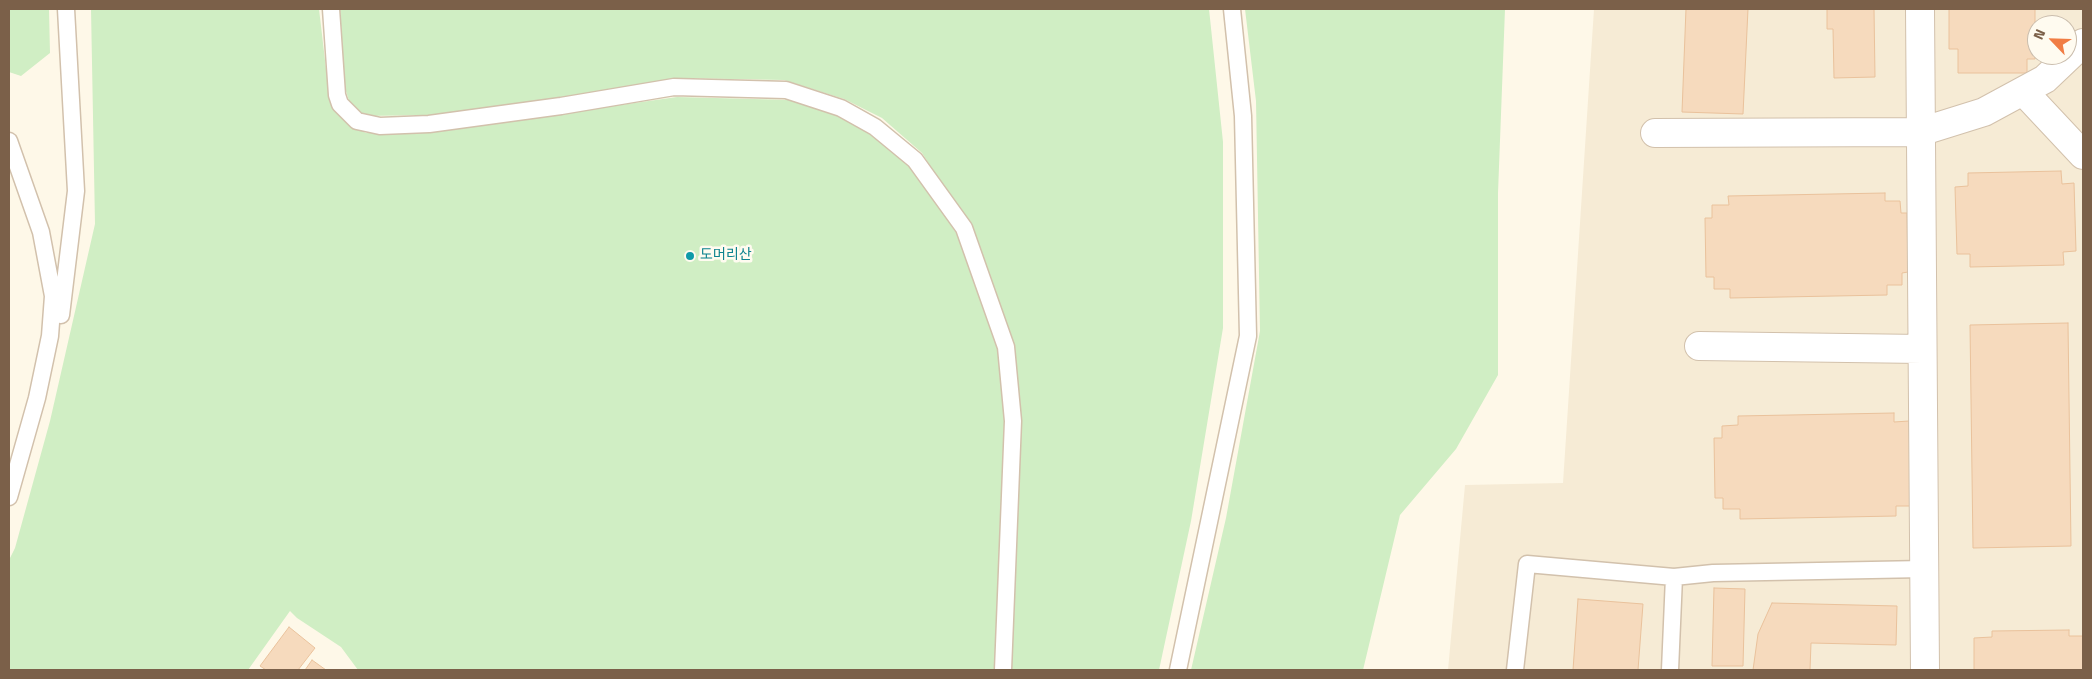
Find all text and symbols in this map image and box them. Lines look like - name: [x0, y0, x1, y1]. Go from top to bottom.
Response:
- north arrow: [2027, 15, 2077, 65]
- text: N: [2027, 25, 2050, 43]
- place label: 도머리산: [700, 248, 752, 264]
- marker: 도머리산: [684, 250, 696, 262]

